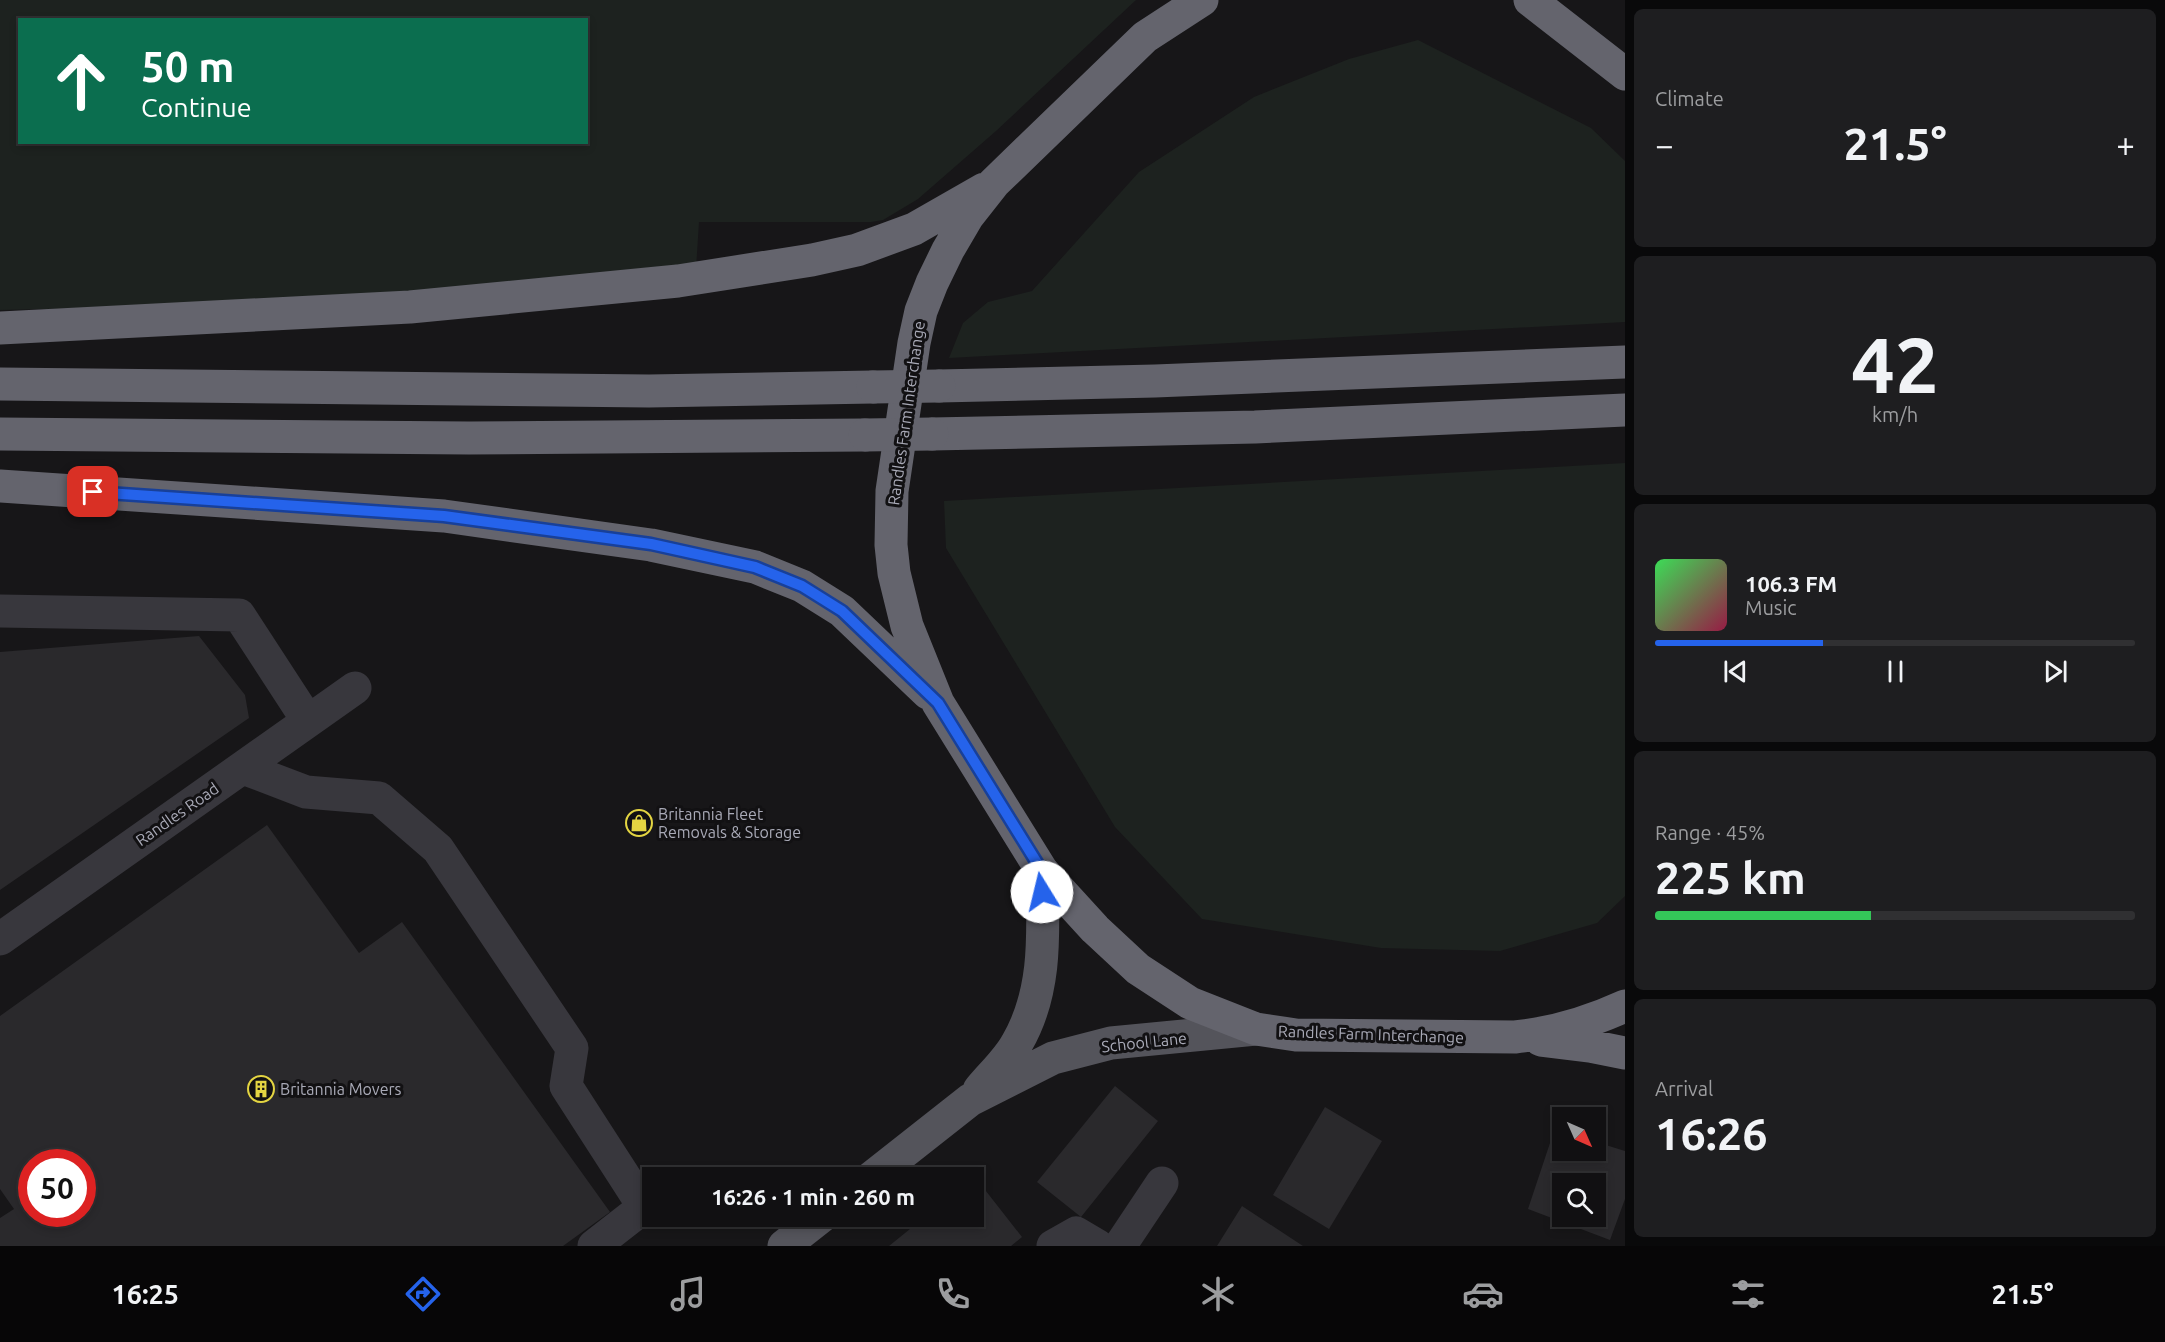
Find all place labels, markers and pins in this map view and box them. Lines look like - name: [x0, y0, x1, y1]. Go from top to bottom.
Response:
- pin: [67, 466, 118, 517]
- place label: Britannia Fleet Removals & Storage: [658, 805, 801, 841]
- shop icon: Britannia Fleet Removals & Storage: [624, 808, 654, 838]
- building icon: Britannia Movers: [246, 1074, 276, 1104]
- place label: Britannia Movers: [280, 1080, 402, 1098]

